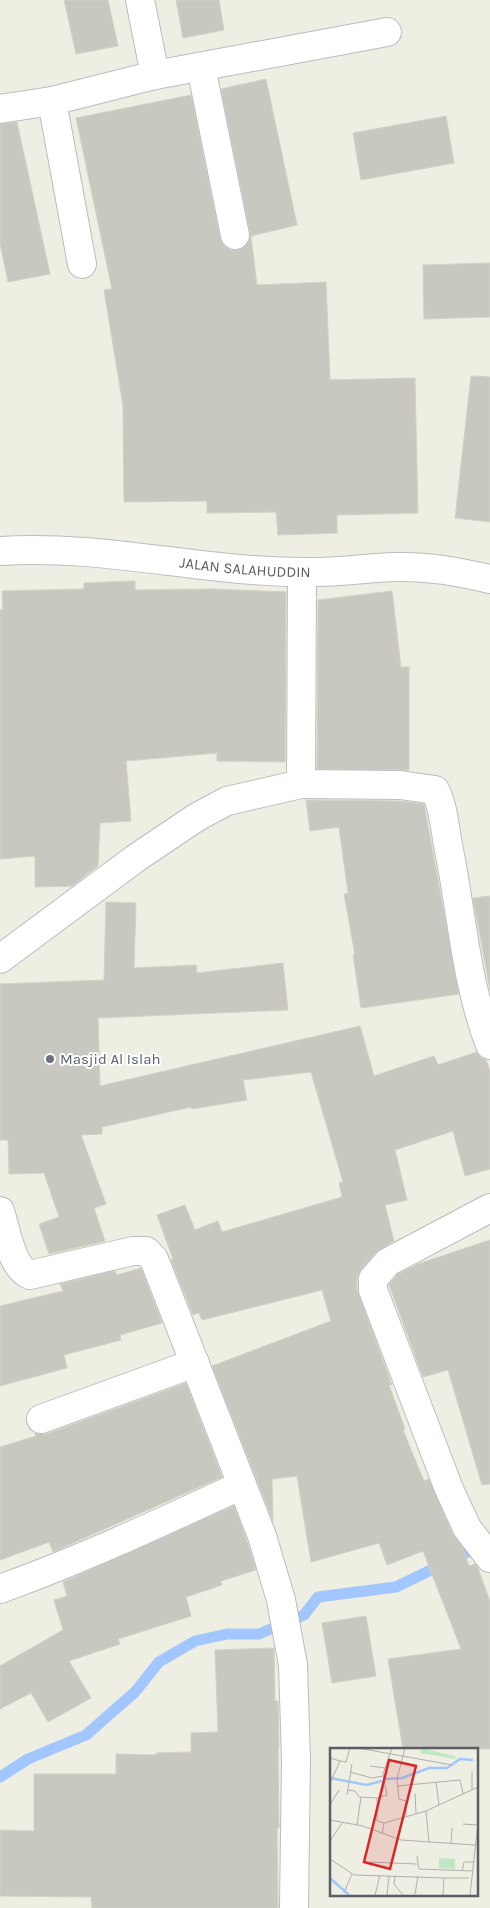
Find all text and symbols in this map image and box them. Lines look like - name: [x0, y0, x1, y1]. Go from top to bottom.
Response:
- street label: JALAN SALAHUDDIN: [178, 553, 311, 581]
- place label: Masjid Al Islah: [60, 1050, 160, 1068]
- marker: Masjid Al Islah: [44, 1053, 56, 1065]
- inset map: [330, 1748, 478, 1896]

